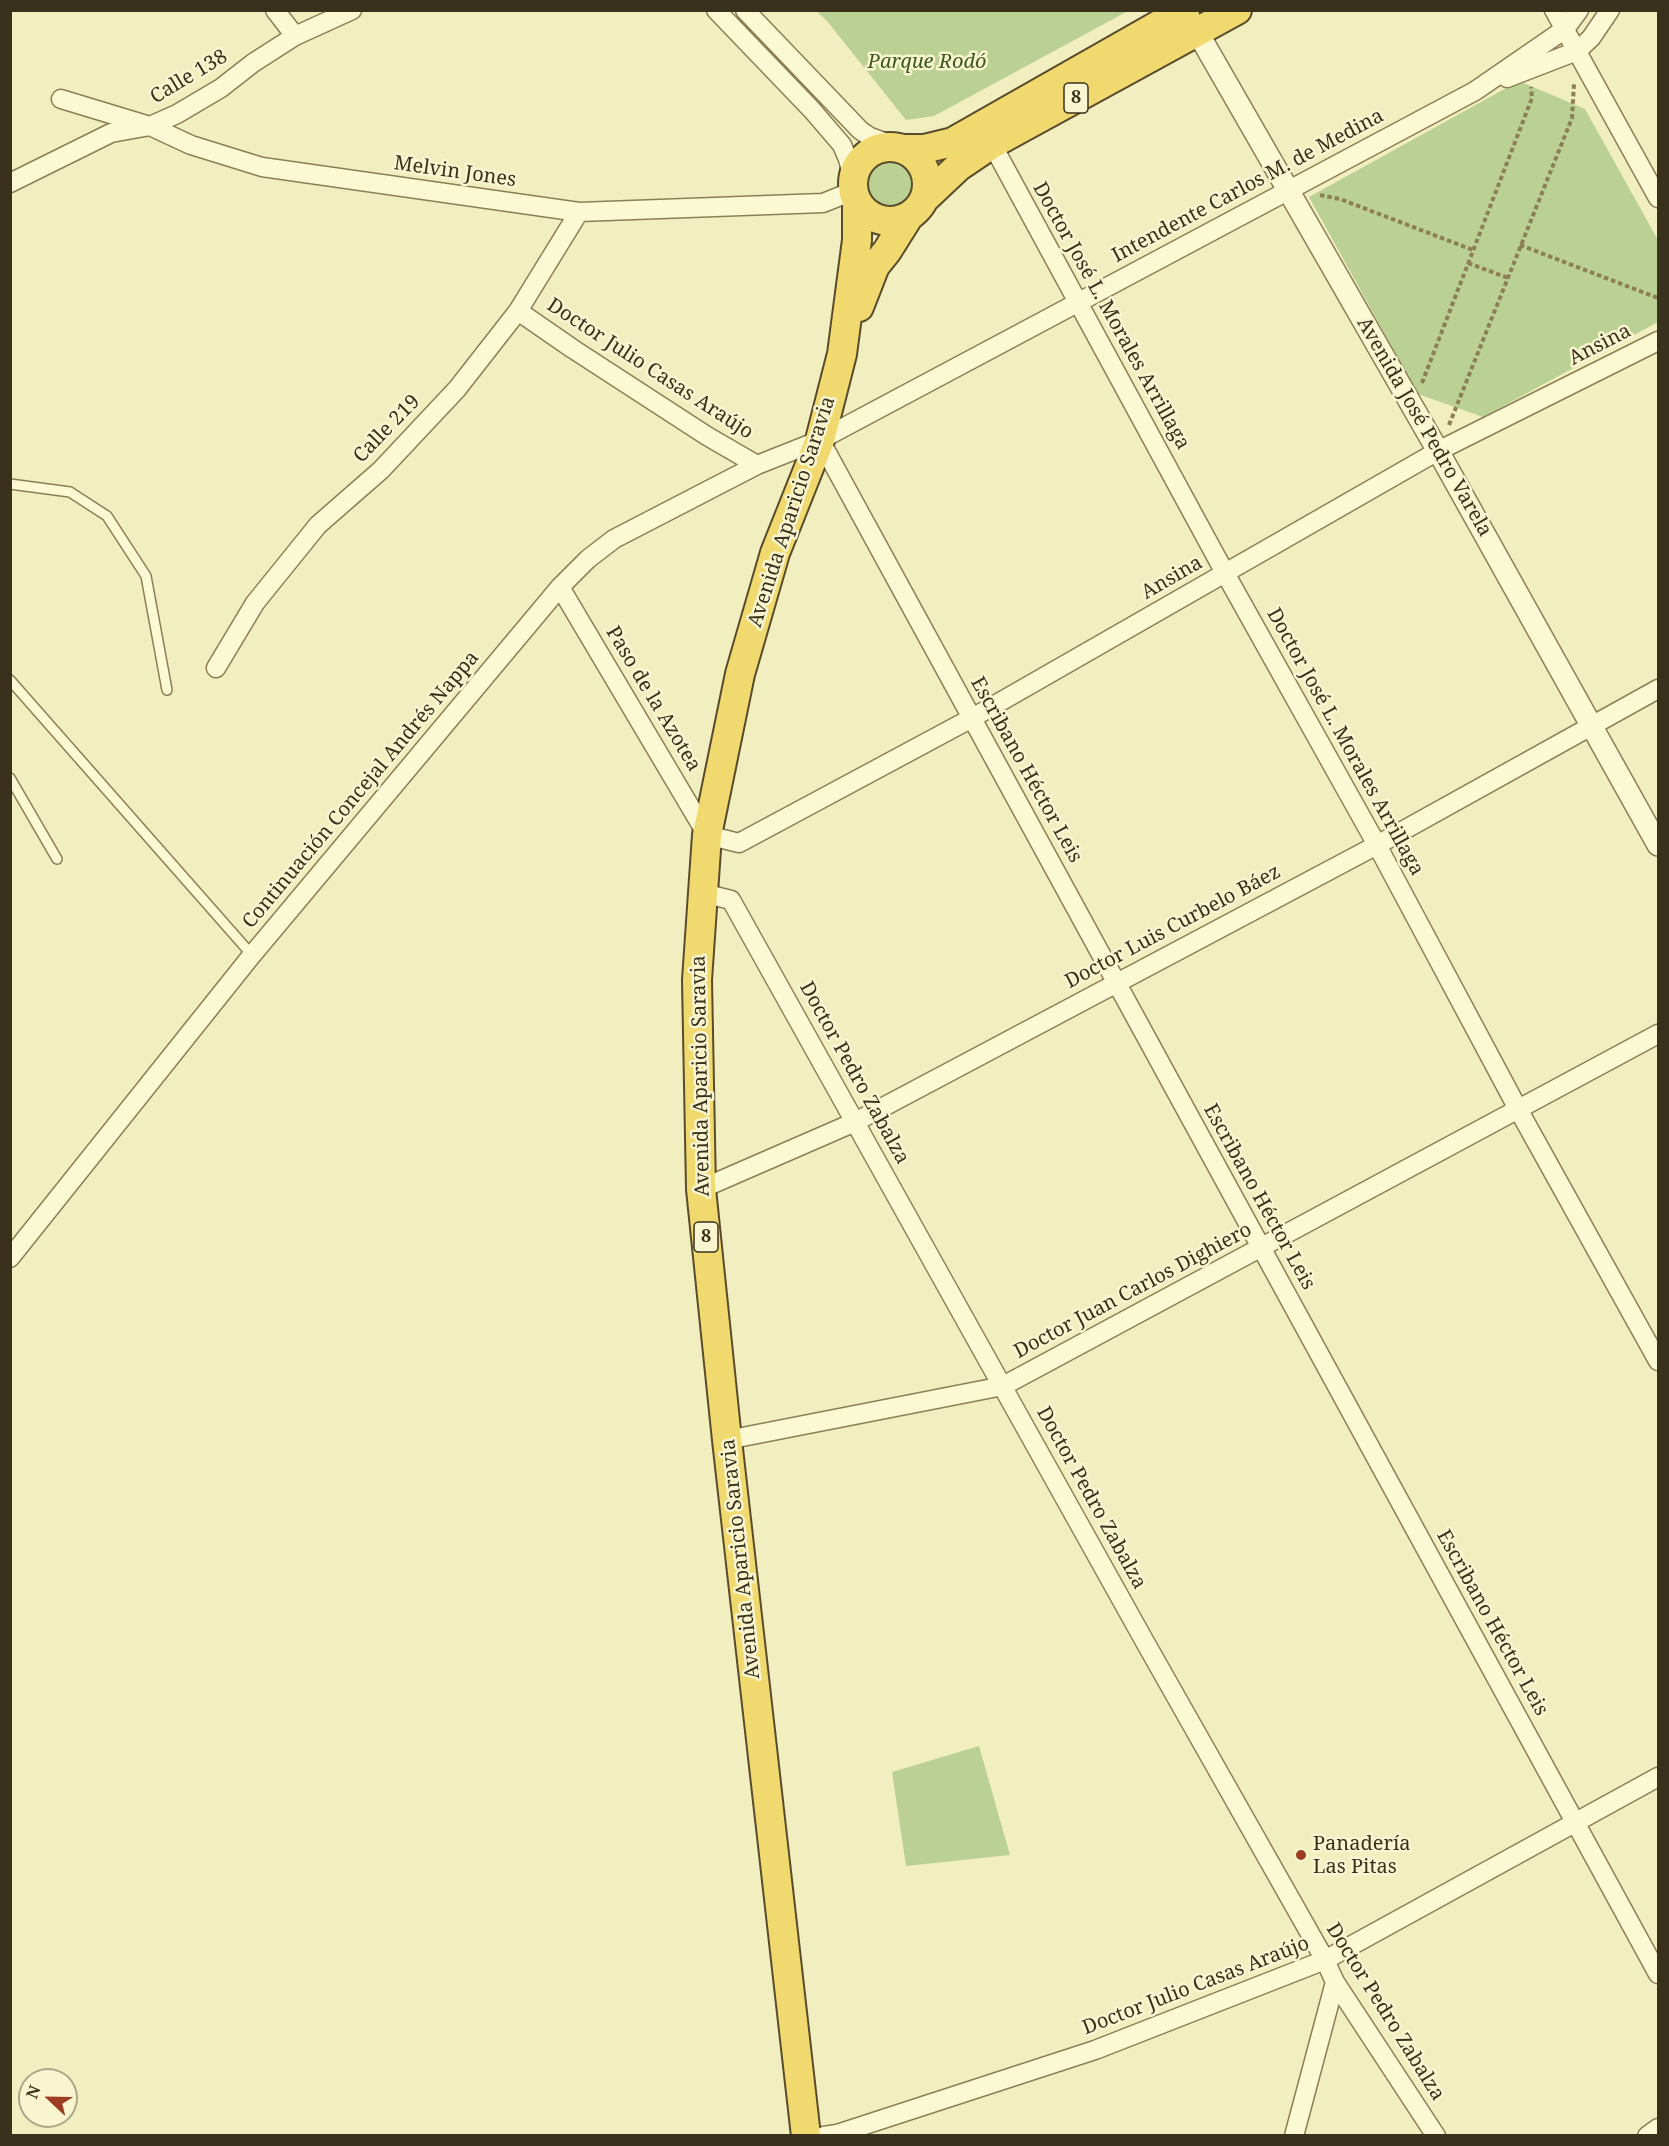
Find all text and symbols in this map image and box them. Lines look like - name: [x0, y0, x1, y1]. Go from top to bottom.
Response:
- street label: Calle 138: [146, 45, 232, 109]
- park label: Parque Rodó: [868, 50, 986, 74]
- road number: 8: [1064, 83, 1088, 113]
- street label: Intendente Carlos M. de Medina: [1108, 104, 1388, 268]
- street label: Melvin Jones: [392, 152, 518, 192]
- street label: Doctor José L. Morales Arrillaga: [1027, 178, 1195, 454]
- street label: Doctor Julio Casas Araújo: [542, 293, 758, 445]
- street label: Avenida José Pedro Varela: [1351, 313, 1497, 541]
- street label: Ansina: [1565, 319, 1635, 371]
- street label: Calle 219: [349, 390, 425, 468]
- street label: Avenida Aparicio Saravia: [743, 394, 841, 630]
- street label: Ansina: [1137, 551, 1207, 605]
- street label: Doctor José L. Morales Arrillaga: [1261, 604, 1429, 880]
- street label: Paso de la Azotea: [600, 622, 706, 776]
- street label: Continuación Concejal Andrés Nappa: [238, 646, 484, 934]
- street label: Escribano Héctor Leis: [965, 673, 1087, 867]
- street label: Doctor Luis Curbelo Báez: [1061, 860, 1285, 994]
- street label: Avenida Aparicio Saravia: [687, 955, 715, 1197]
- street label: Doctor Pedro Zabalza: [794, 978, 914, 1168]
- street label: Escribano Héctor Leis: [1198, 1100, 1320, 1294]
- street label: Doctor Juan Carlos Dighiero: [1010, 1218, 1256, 1364]
- road number: 8: [694, 1222, 718, 1252]
- street label: Doctor Pedro Zabalza: [1031, 1403, 1151, 1593]
- street label: Avenida Aparicio Saravia: [716, 1438, 766, 1680]
- street label: Escribano Héctor Leis: [1431, 1526, 1553, 1720]
- place label: Panadería Las Pitas: [1313, 1832, 1411, 1879]
- marker: Panadería Las Pitas: [1294, 1848, 1308, 1862]
- street label: Doctor Pedro Zabalza: [1321, 1919, 1449, 2105]
- street label: Doctor Julio Casas Araújo: [1079, 1932, 1313, 2040]
- north arrow: [18, 2068, 78, 2128]
- text: N: [21, 2082, 46, 2102]

